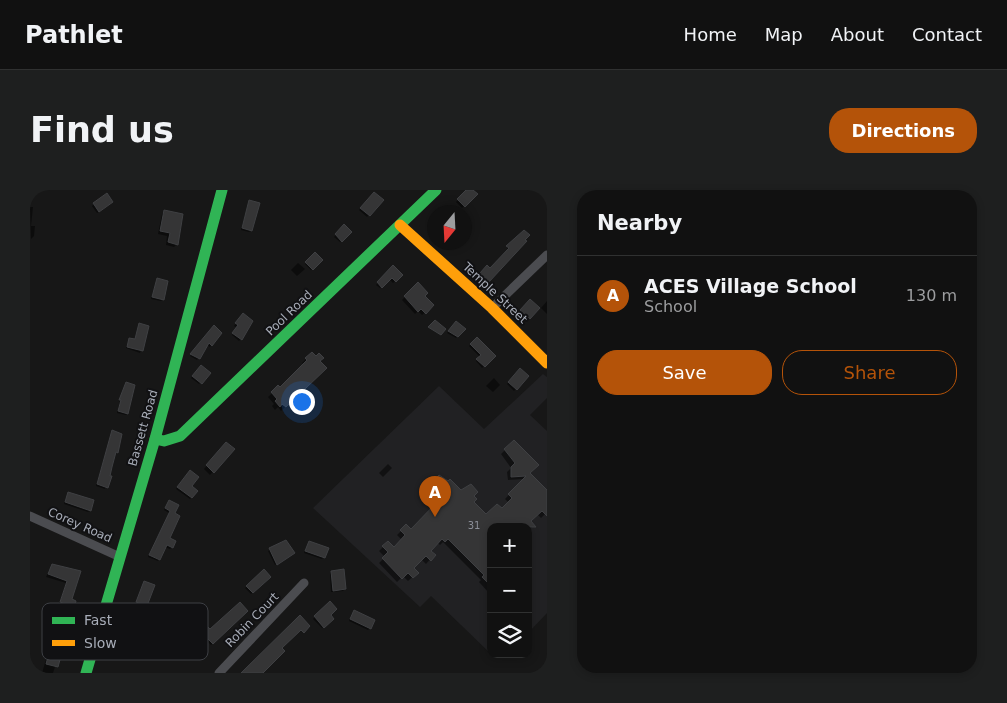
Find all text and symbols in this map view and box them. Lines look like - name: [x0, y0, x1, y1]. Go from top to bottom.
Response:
- text: Pathlet: [25, 21, 123, 49]
- text: Home: [684, 24, 737, 45]
- text: Map: [765, 24, 803, 45]
- text: About: [831, 24, 884, 45]
- text: Contact: [912, 24, 982, 45]
- button: Directions: [829, 108, 977, 153]
- text: Find us: [30, 110, 174, 150]
- north arrow: [427, 205, 472, 250]
- text: Nearby: [597, 211, 682, 235]
- street label: Temple Street: [459, 259, 530, 327]
- text: ACES Village School: [644, 275, 857, 297]
- text: A: [607, 286, 619, 305]
- text: 130 m: [906, 286, 957, 305]
- street label: Pool Road: [263, 288, 315, 338]
- text: School: [644, 297, 697, 316]
- button: Save: [597, 350, 772, 395]
- button: Share: [782, 350, 957, 395]
- street label: Bassett Road: [125, 388, 161, 468]
- your location: [289, 389, 315, 415]
- pin: A: [419, 476, 451, 517]
- street label: Corey Road: [46, 505, 114, 545]
- house number: 31: [468, 520, 480, 531]
- map controls: [487, 523, 532, 658]
- button: +: [487, 523, 532, 568]
- button: −: [487, 568, 532, 613]
- street label: Robin Court: [222, 590, 282, 650]
- legend: [42, 603, 208, 660]
- text: Fast: [84, 612, 113, 628]
- button: layers: [487, 613, 532, 658]
- text: Slow: [84, 635, 117, 651]

